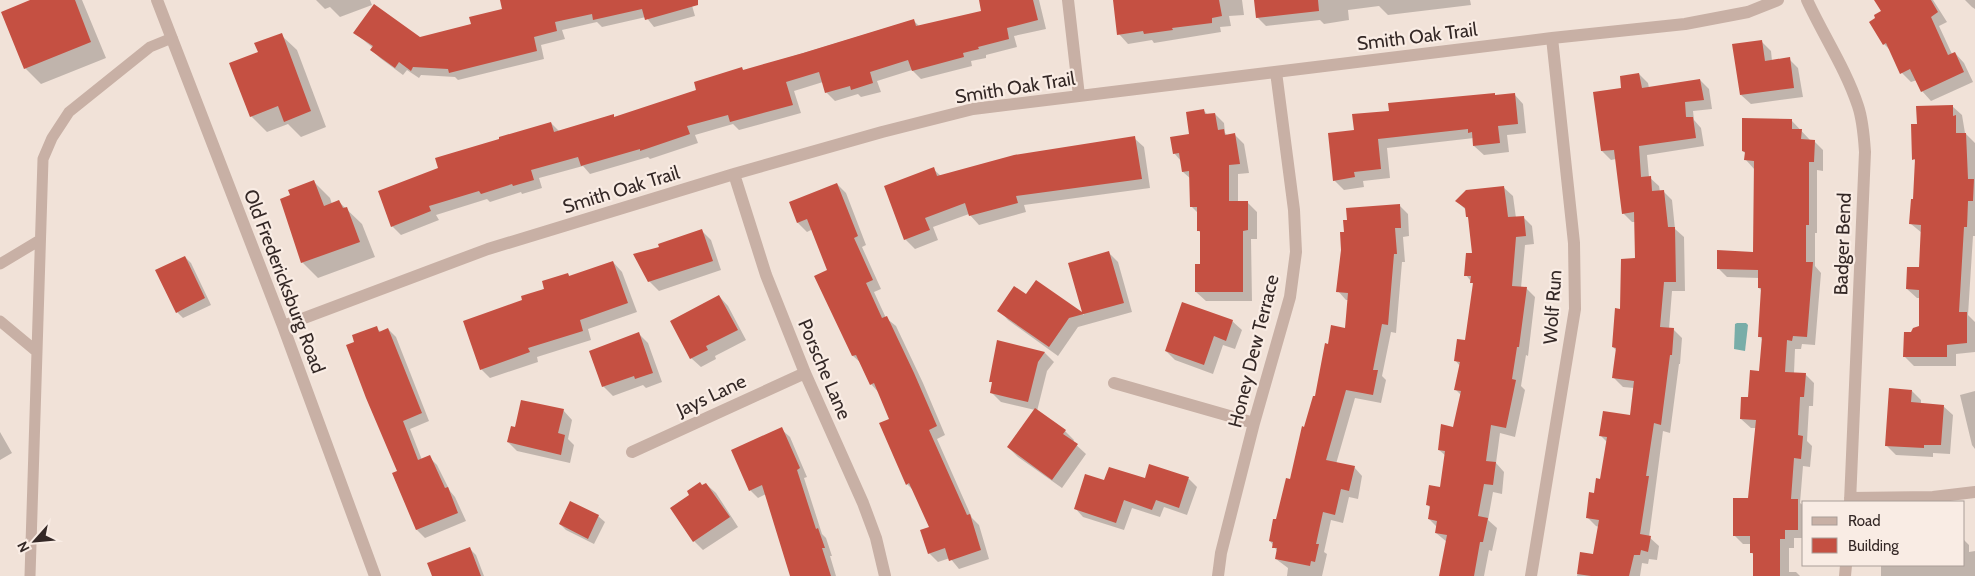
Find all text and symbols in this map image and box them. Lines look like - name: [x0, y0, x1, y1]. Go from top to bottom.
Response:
- street label: Smith Oak Trail: [1356, 18, 1479, 55]
- street label: Smith Oak Trail: [954, 67, 1077, 108]
- street label: Smith Oak Trail: [560, 161, 683, 218]
- street label: Old Fredericksburg Road: [239, 186, 330, 376]
- street label: Badger Bend: [1829, 192, 1856, 296]
- street label: Wolf Run: [1538, 269, 1567, 345]
- street label: Honey Dew Terrace: [1223, 272, 1284, 430]
- street label: Porsche Lane: [793, 316, 856, 423]
- street label: Jays Lane: [672, 369, 750, 422]
- legend: [1802, 501, 1965, 566]
- text: Road: [1848, 512, 1881, 530]
- north arrow: [10, 516, 60, 566]
- text: Building: [1848, 537, 1899, 555]
- text: N: [13, 538, 34, 555]

